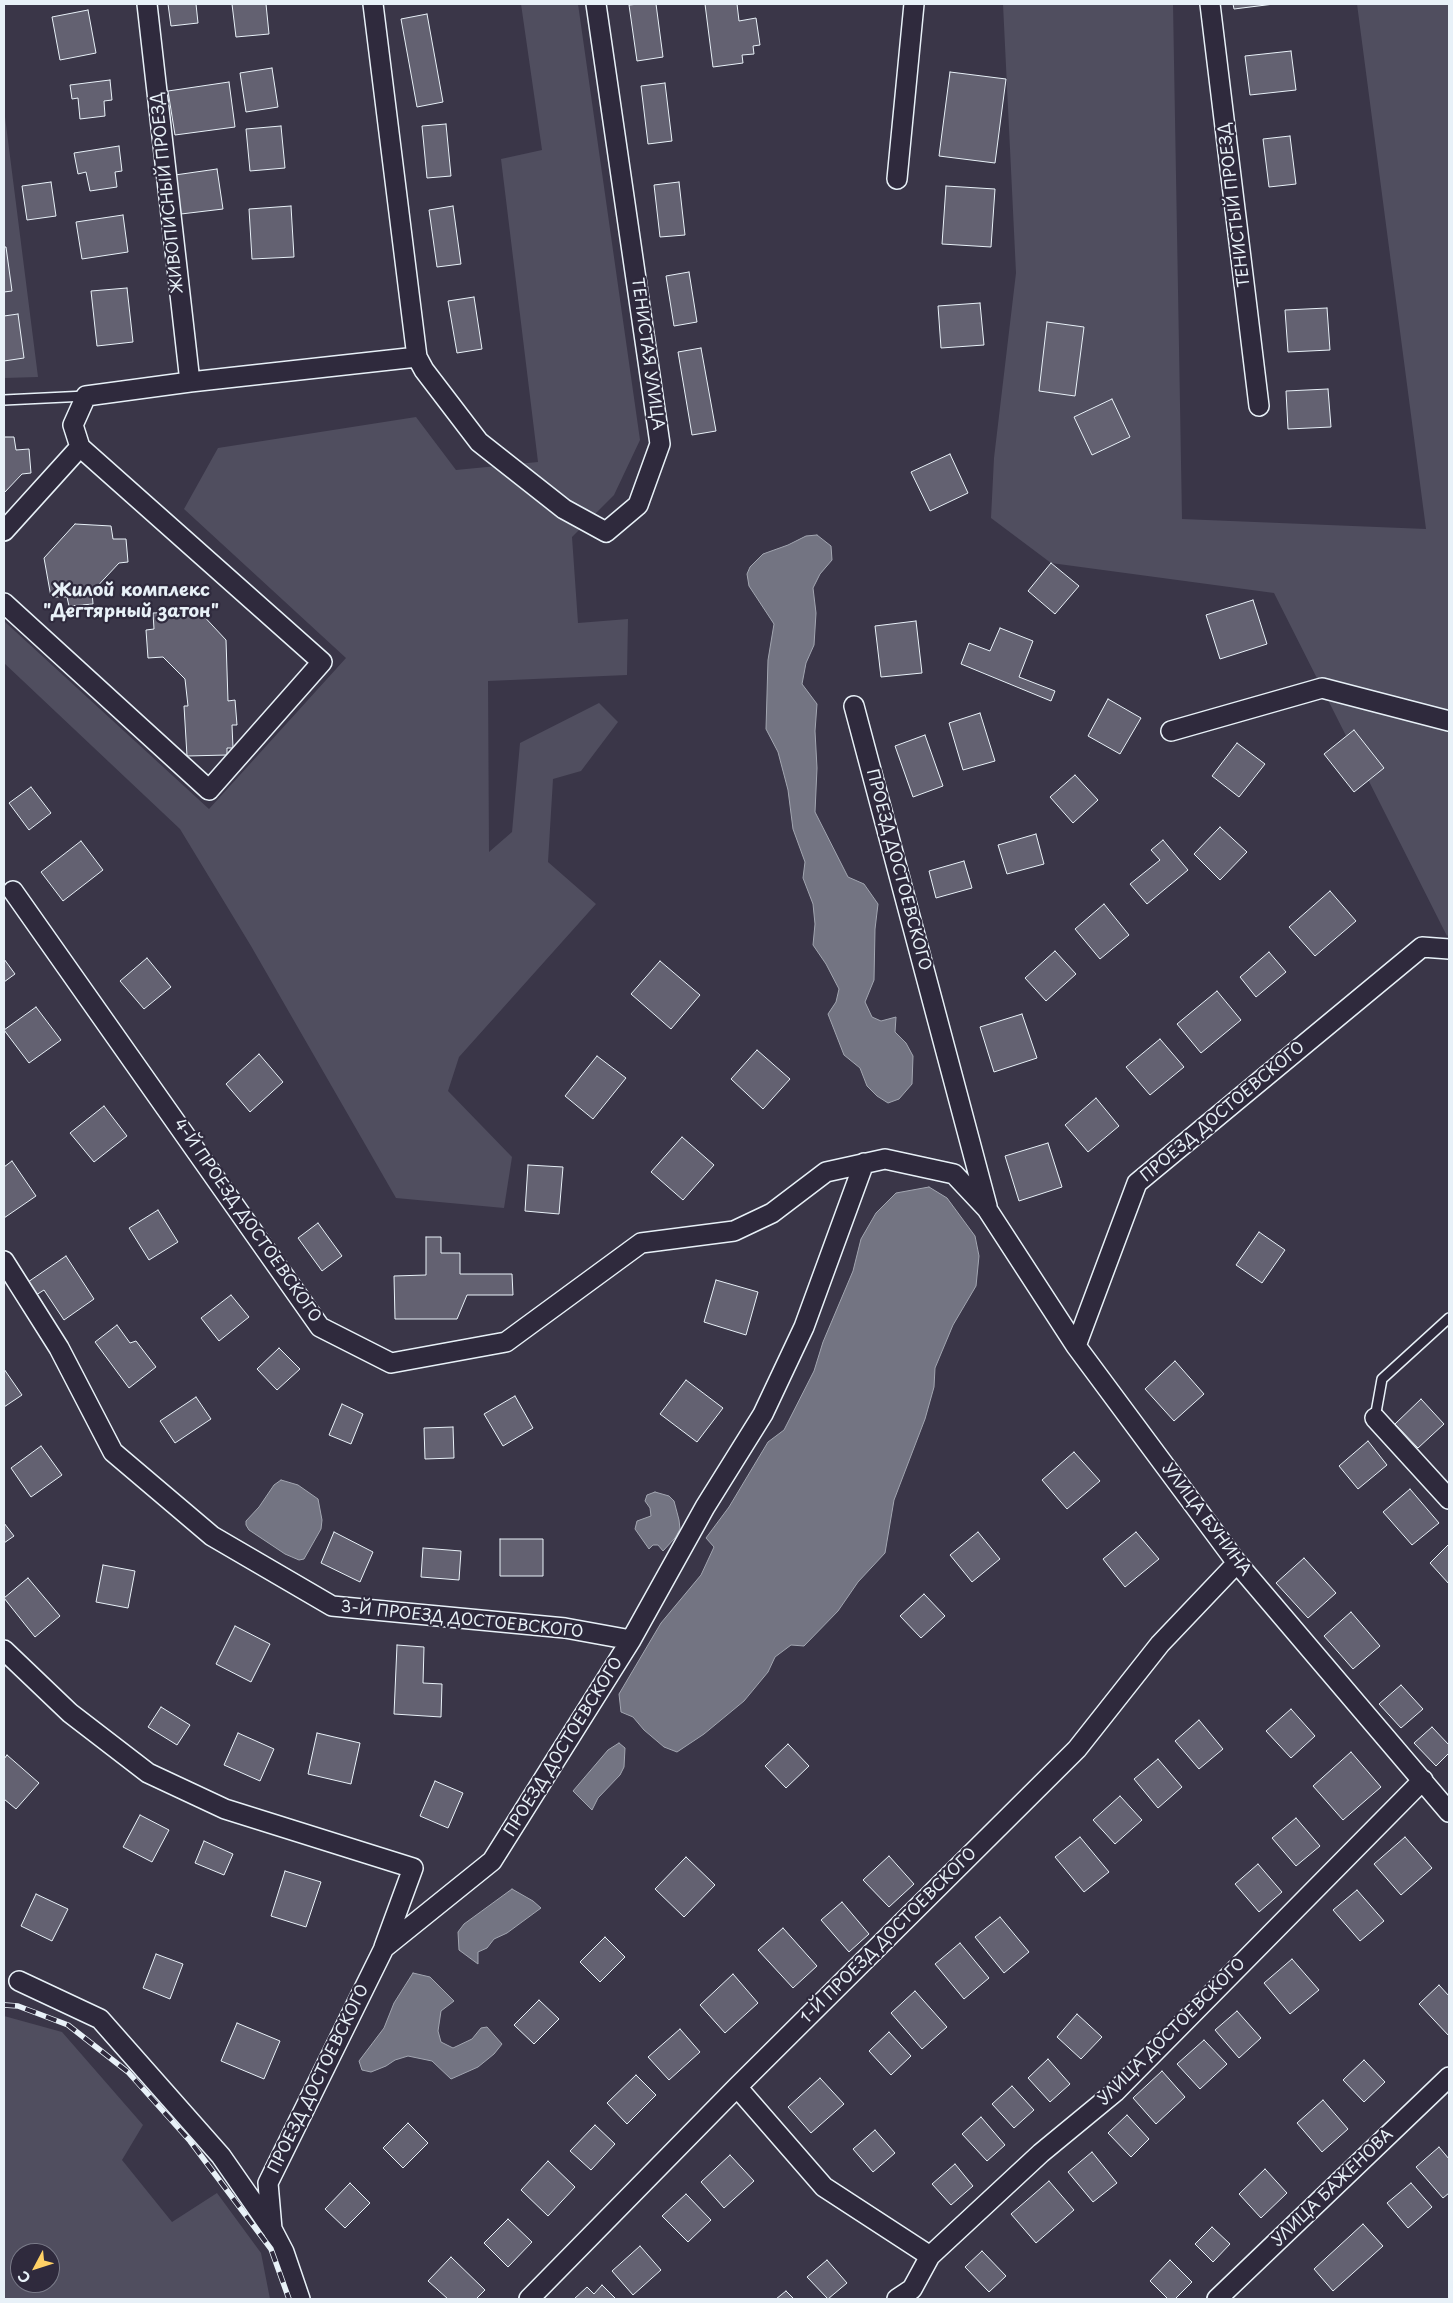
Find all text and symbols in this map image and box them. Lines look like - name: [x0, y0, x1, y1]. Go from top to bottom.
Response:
- street label: ЖИВОПИСНЫЙ ПРОЕЗД: [148, 92, 188, 294]
- street label: ТЕНИСТЫЙ ПРОЕЗД: [1215, 122, 1255, 288]
- street label: ТЕНИСТАЯ УЛИЦА: [627, 277, 667, 431]
- district label: Жилой комплекс "Дегтярный затон": [43, 580, 219, 622]
- street label: ПРОЕЗД ДОСТОЕВСКОГО: [862, 767, 934, 973]
- street label: ПРОЕЗД ДОСТОЕВСКОГО: [1137, 1038, 1309, 1186]
- street label: 4-Й ПРОЕЗД ДОСТОЕВСКОГО: [169, 1116, 325, 1326]
- street label: УЛИЦА БУНИНА: [1157, 1460, 1255, 1580]
- street label: 3-Й ПРОЕЗД ДОСТОЕВСКОГО: [340, 1598, 584, 1642]
- street label: ПРОЕЗД ДОСТОЕВСКОГО: [501, 1654, 627, 1840]
- street label: 1-Й ПРОЕЗД ДОСТОЕВСКОГО: [797, 1844, 981, 2028]
- street label: УЛИЦА ДОСТОЕВСКОГО: [1094, 1954, 1250, 2110]
- street label: ПРОЕЗД ДОСТОЕВСКОГО: [265, 1981, 373, 2177]
- street label: УЛИЦА БАЖЕНОВА: [1269, 2125, 1397, 2251]
- north arrow: [10, 2243, 60, 2293]
- text: С: [12, 2267, 35, 2288]

